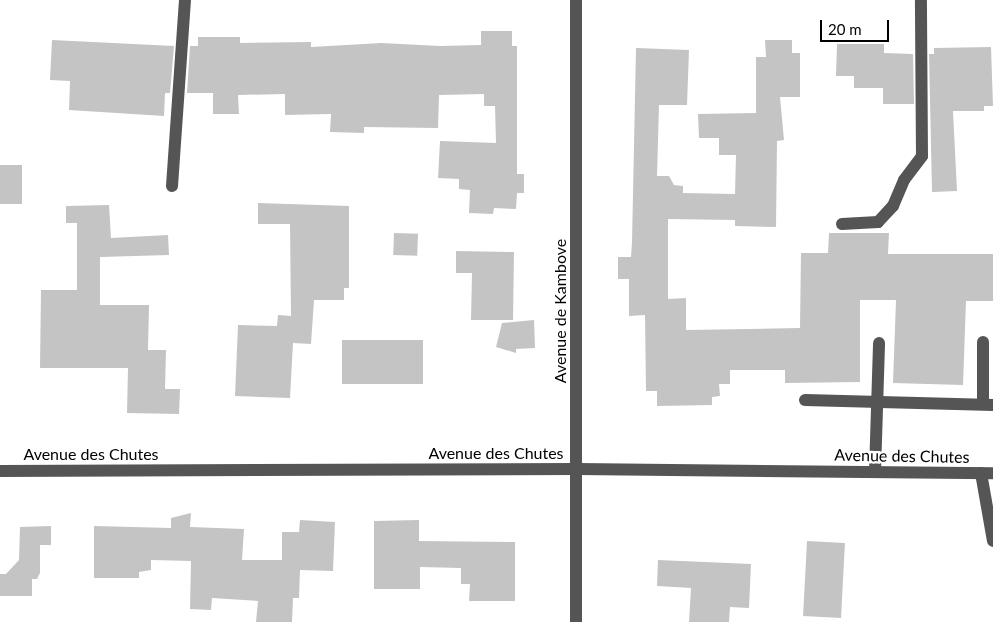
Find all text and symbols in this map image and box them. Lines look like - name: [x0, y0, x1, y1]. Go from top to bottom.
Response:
- scale bar: [823, 10, 892, 42]
- text: 20 m: [828, 20, 862, 38]
- street label: Avenue de Kambove: [550, 239, 570, 383]
- street label: Avenue des Chutes: [428, 443, 564, 463]
- street label: Avenue des Chutes: [23, 444, 159, 464]
- street label: Avenue des Chutes: [834, 445, 970, 467]

